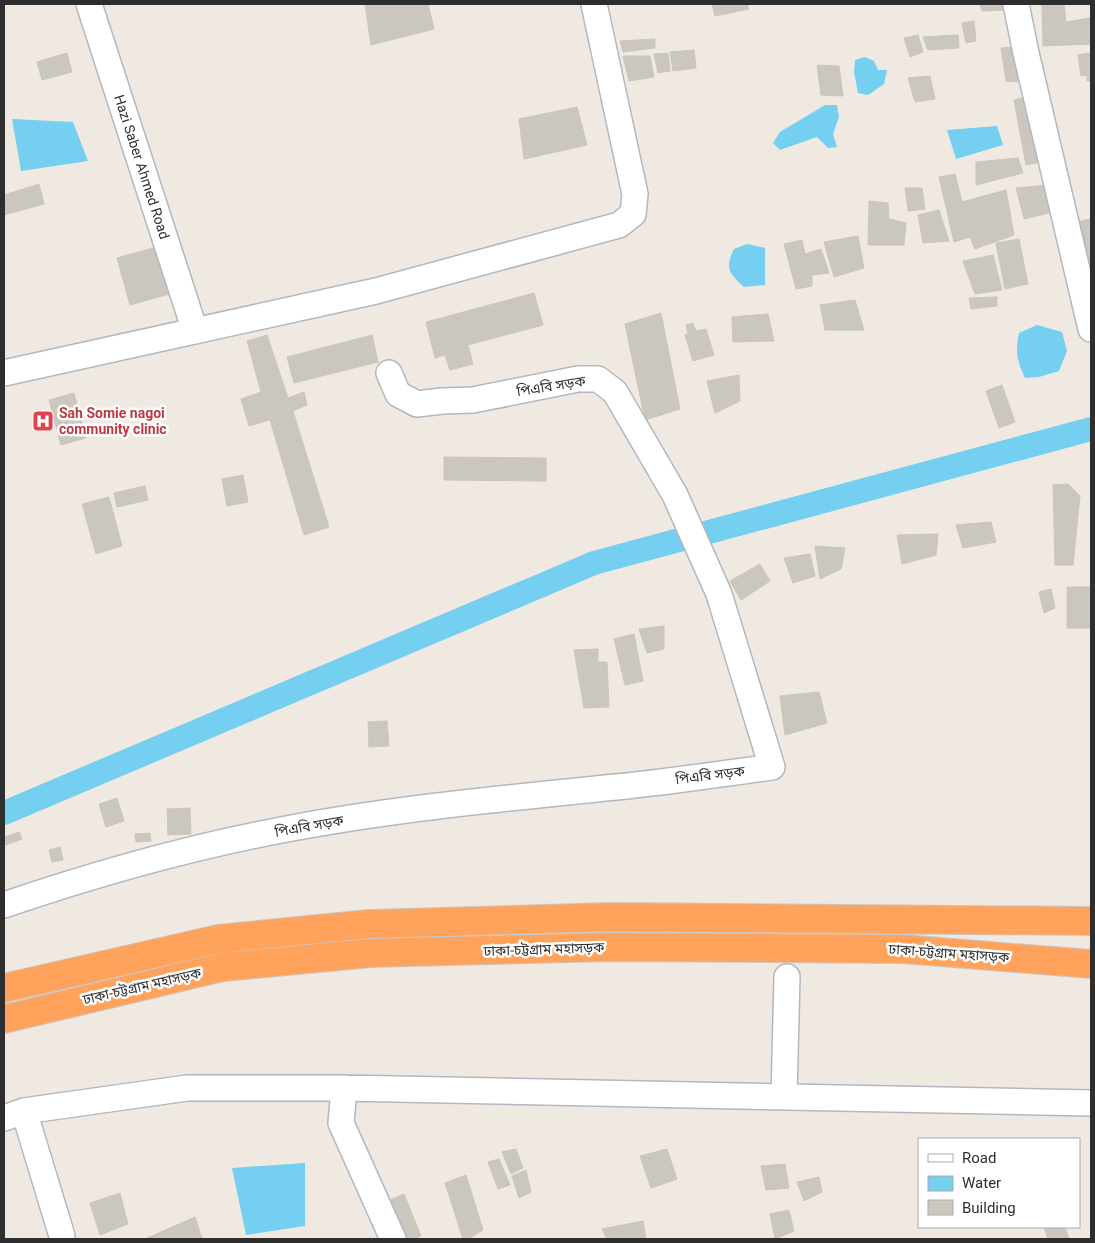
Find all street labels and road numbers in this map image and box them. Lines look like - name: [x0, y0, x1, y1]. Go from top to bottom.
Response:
- street label: Hazi Saber Ahmed Road: [111, 93, 173, 241]
- street label: পিএবি সড়ক: [514, 373, 587, 399]
- street label: পিএবি সড়ক: [674, 763, 746, 787]
- street label: পিএবি সড়ক: [272, 812, 345, 840]
- street label: ঢাকা-চট্টগ্রাম মহাসড়ক: [482, 939, 605, 959]
- street label: ঢাকা-চট্টগ্রাম মহাসড়ক: [887, 941, 1011, 965]
- street label: ঢাকা-চট্টগ্রাম মহাসড়ক: [80, 964, 203, 1008]

